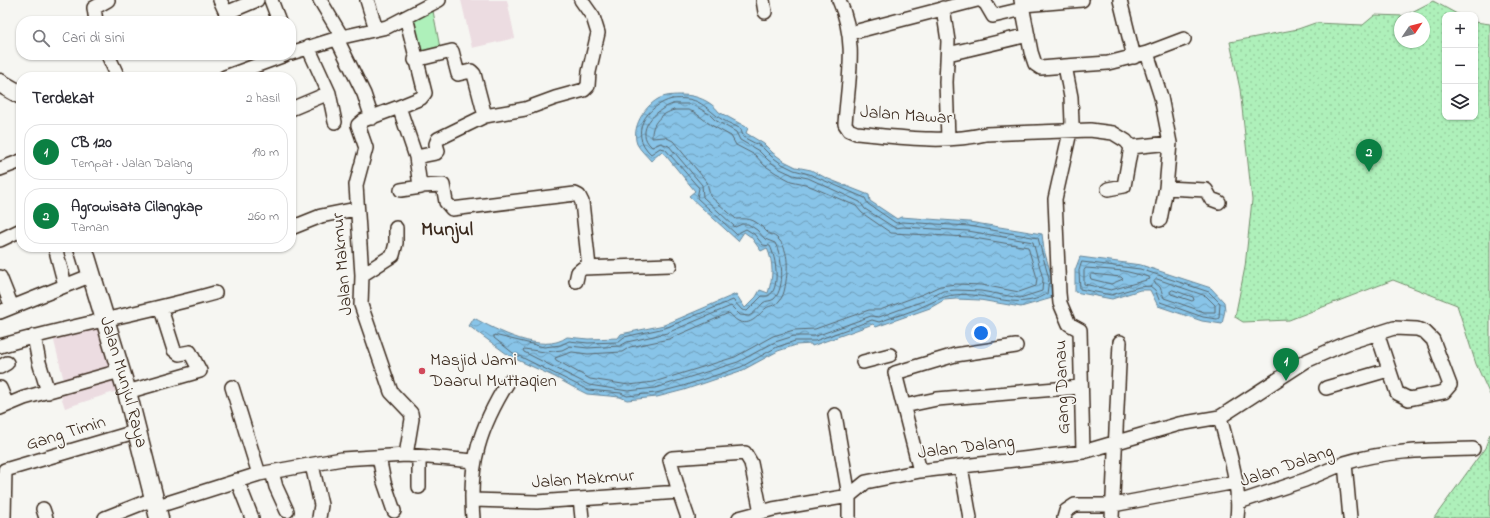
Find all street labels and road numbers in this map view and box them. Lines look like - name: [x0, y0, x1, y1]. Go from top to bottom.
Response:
- street label: Jalan Mawar: [859, 100, 953, 132]
- street label: Jalan Makmur: [326, 211, 360, 316]
- street label: Jalan Munjul Raya: [92, 313, 154, 451]
- street label: Gang Danau: [1048, 339, 1079, 435]
- street label: Gang Timin: [23, 410, 109, 459]
- street label: Jalan Dalang: [916, 429, 1016, 468]
- street label: Jalan Dalang: [1237, 439, 1338, 496]
- street label: Jalan Makmur: [531, 463, 636, 497]

